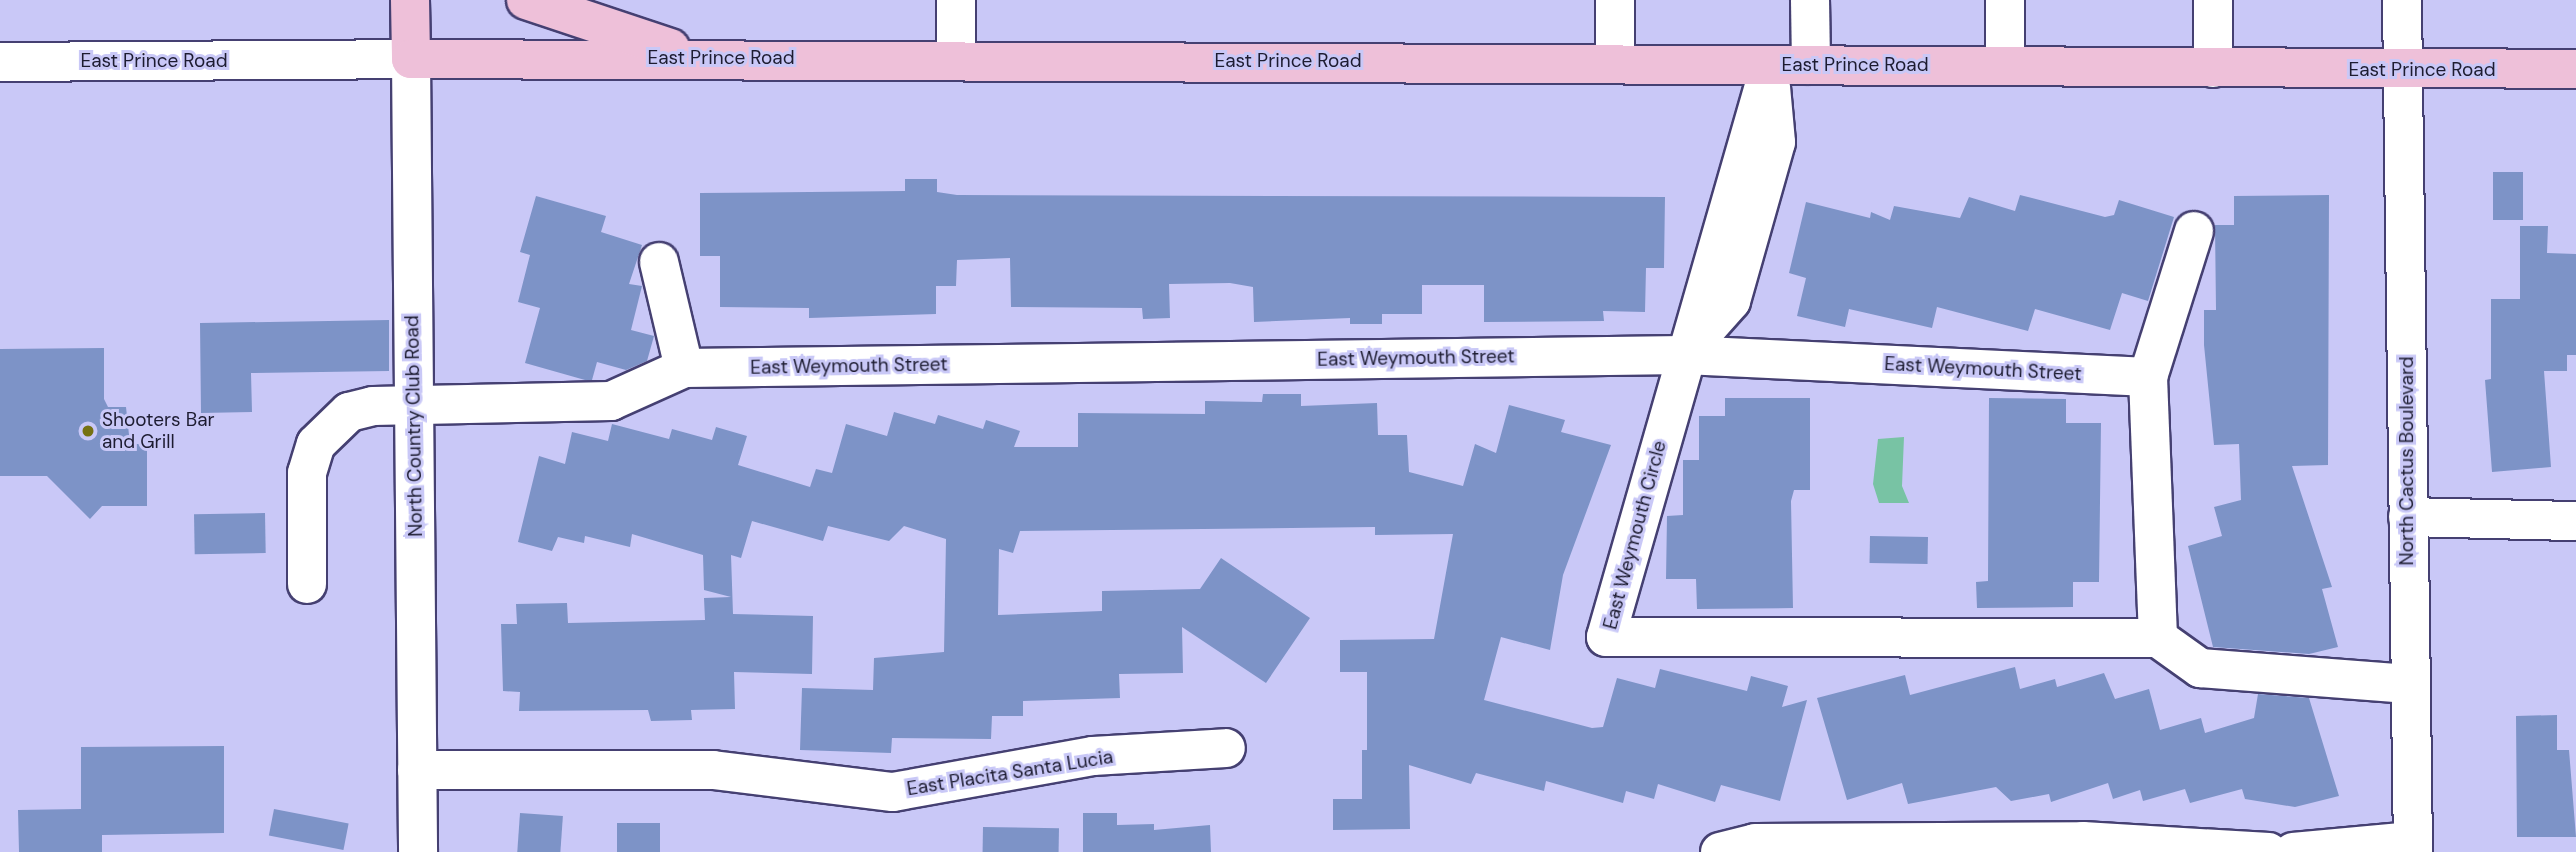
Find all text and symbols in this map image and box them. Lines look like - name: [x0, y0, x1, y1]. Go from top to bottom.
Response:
- street label: East Prince Road: [647, 47, 795, 69]
- street label: East Prince Road: [80, 50, 228, 72]
- street label: East Prince Road: [1214, 50, 1362, 72]
- street label: East Prince Road: [1781, 54, 1929, 76]
- street label: East Prince Road: [2348, 59, 2496, 81]
- street label: North Country Club Road: [401, 315, 427, 537]
- street label: East Weymouth Street: [1317, 345, 1515, 371]
- street label: East Weymouth Street: [1884, 352, 2082, 386]
- street label: East Weymouth Street: [750, 353, 948, 379]
- street label: North Cactus Boulevard: [2396, 356, 2418, 566]
- place label: Shooters Bar and Grill: [102, 409, 215, 453]
- marker: Shooters Bar and Grill: [80, 423, 96, 439]
- street label: East Weymouth Circle: [1599, 438, 1671, 632]
- street label: East Placita Santa Lucia: [905, 745, 1115, 801]

